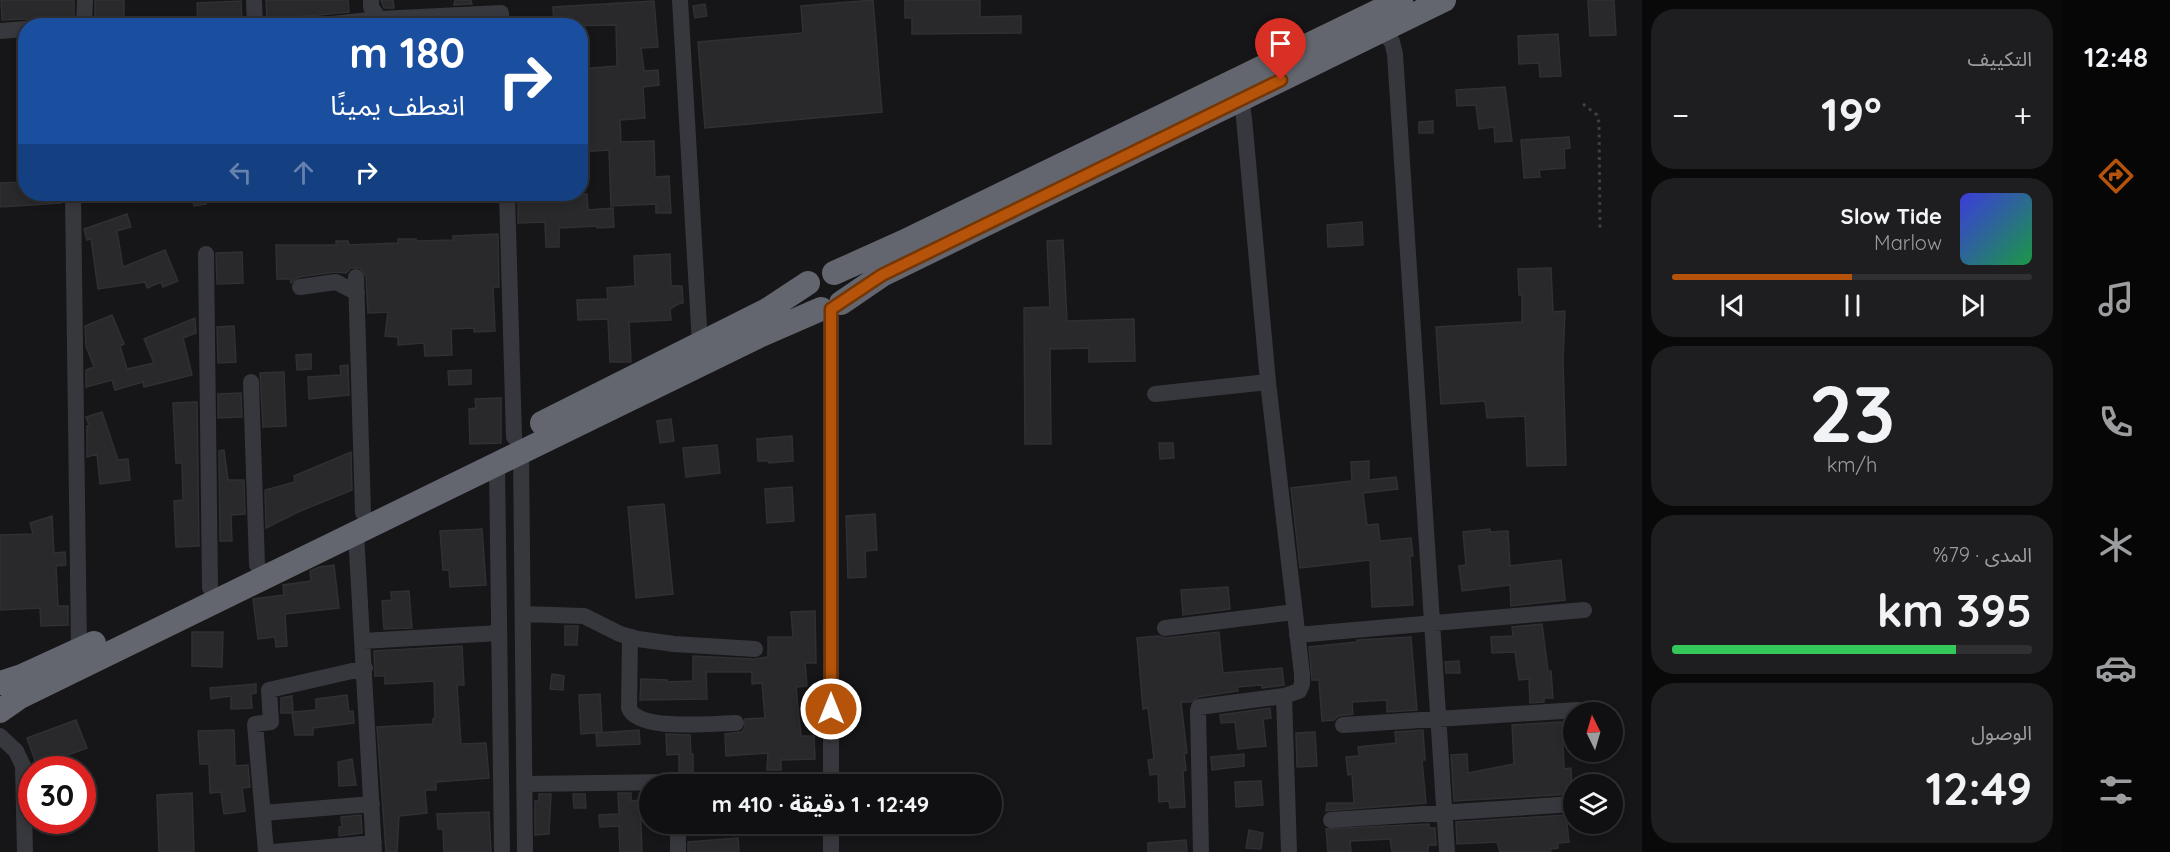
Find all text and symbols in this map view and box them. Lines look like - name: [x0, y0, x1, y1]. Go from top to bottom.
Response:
- pin: [1255, 18, 1306, 80]
- text: 180 m: [349, 26, 465, 79]
- icon: arrive: [1264, 27, 1297, 60]
- text: 12:48: [2084, 40, 2148, 74]
- icon: right: [486, 42, 564, 120]
- text: التكييف: [1968, 46, 2032, 71]
- text: 19°: [1821, 86, 1882, 142]
- text: انعطف يمينًا: [330, 88, 465, 122]
- text: −: [1672, 94, 1689, 135]
- text: +: [2013, 94, 2032, 135]
- icon: directions: [2095, 155, 2137, 197]
- icon: left: [224, 156, 257, 189]
- icon: ahead: [287, 156, 320, 189]
- icon: right: [350, 156, 383, 189]
- text: Slow Tide: [1841, 202, 1942, 230]
- text: Marlow: [1874, 230, 1942, 255]
- icon: music: [2095, 278, 2137, 320]
- icon: previous: [1716, 289, 1749, 322]
- icon: pause: [1836, 289, 1869, 322]
- icon: next: [1956, 289, 1989, 322]
- text: 23: [1809, 364, 1895, 462]
- icon: phone: [2095, 401, 2137, 443]
- text: km/h: [1827, 452, 1877, 477]
- icon: climate: [2095, 524, 2137, 566]
- text: المدى · 79%: [1933, 542, 2032, 567]
- text: 395 km: [1877, 582, 2032, 638]
- icon: car: [2095, 647, 2137, 689]
- position arrow: [799, 677, 863, 741]
- north arrow: [1563, 702, 1623, 762]
- map controls: [1563, 702, 1623, 834]
- text: الوصول: [1971, 720, 2032, 745]
- speed limit sign: 30: [18, 756, 96, 834]
- text: 12:49: [1925, 760, 2032, 816]
- icon: filters: [2095, 769, 2137, 811]
- button: layers: [1563, 774, 1623, 834]
- text: 12:49 · 1 دقيقة · 410 m: [712, 790, 929, 818]

